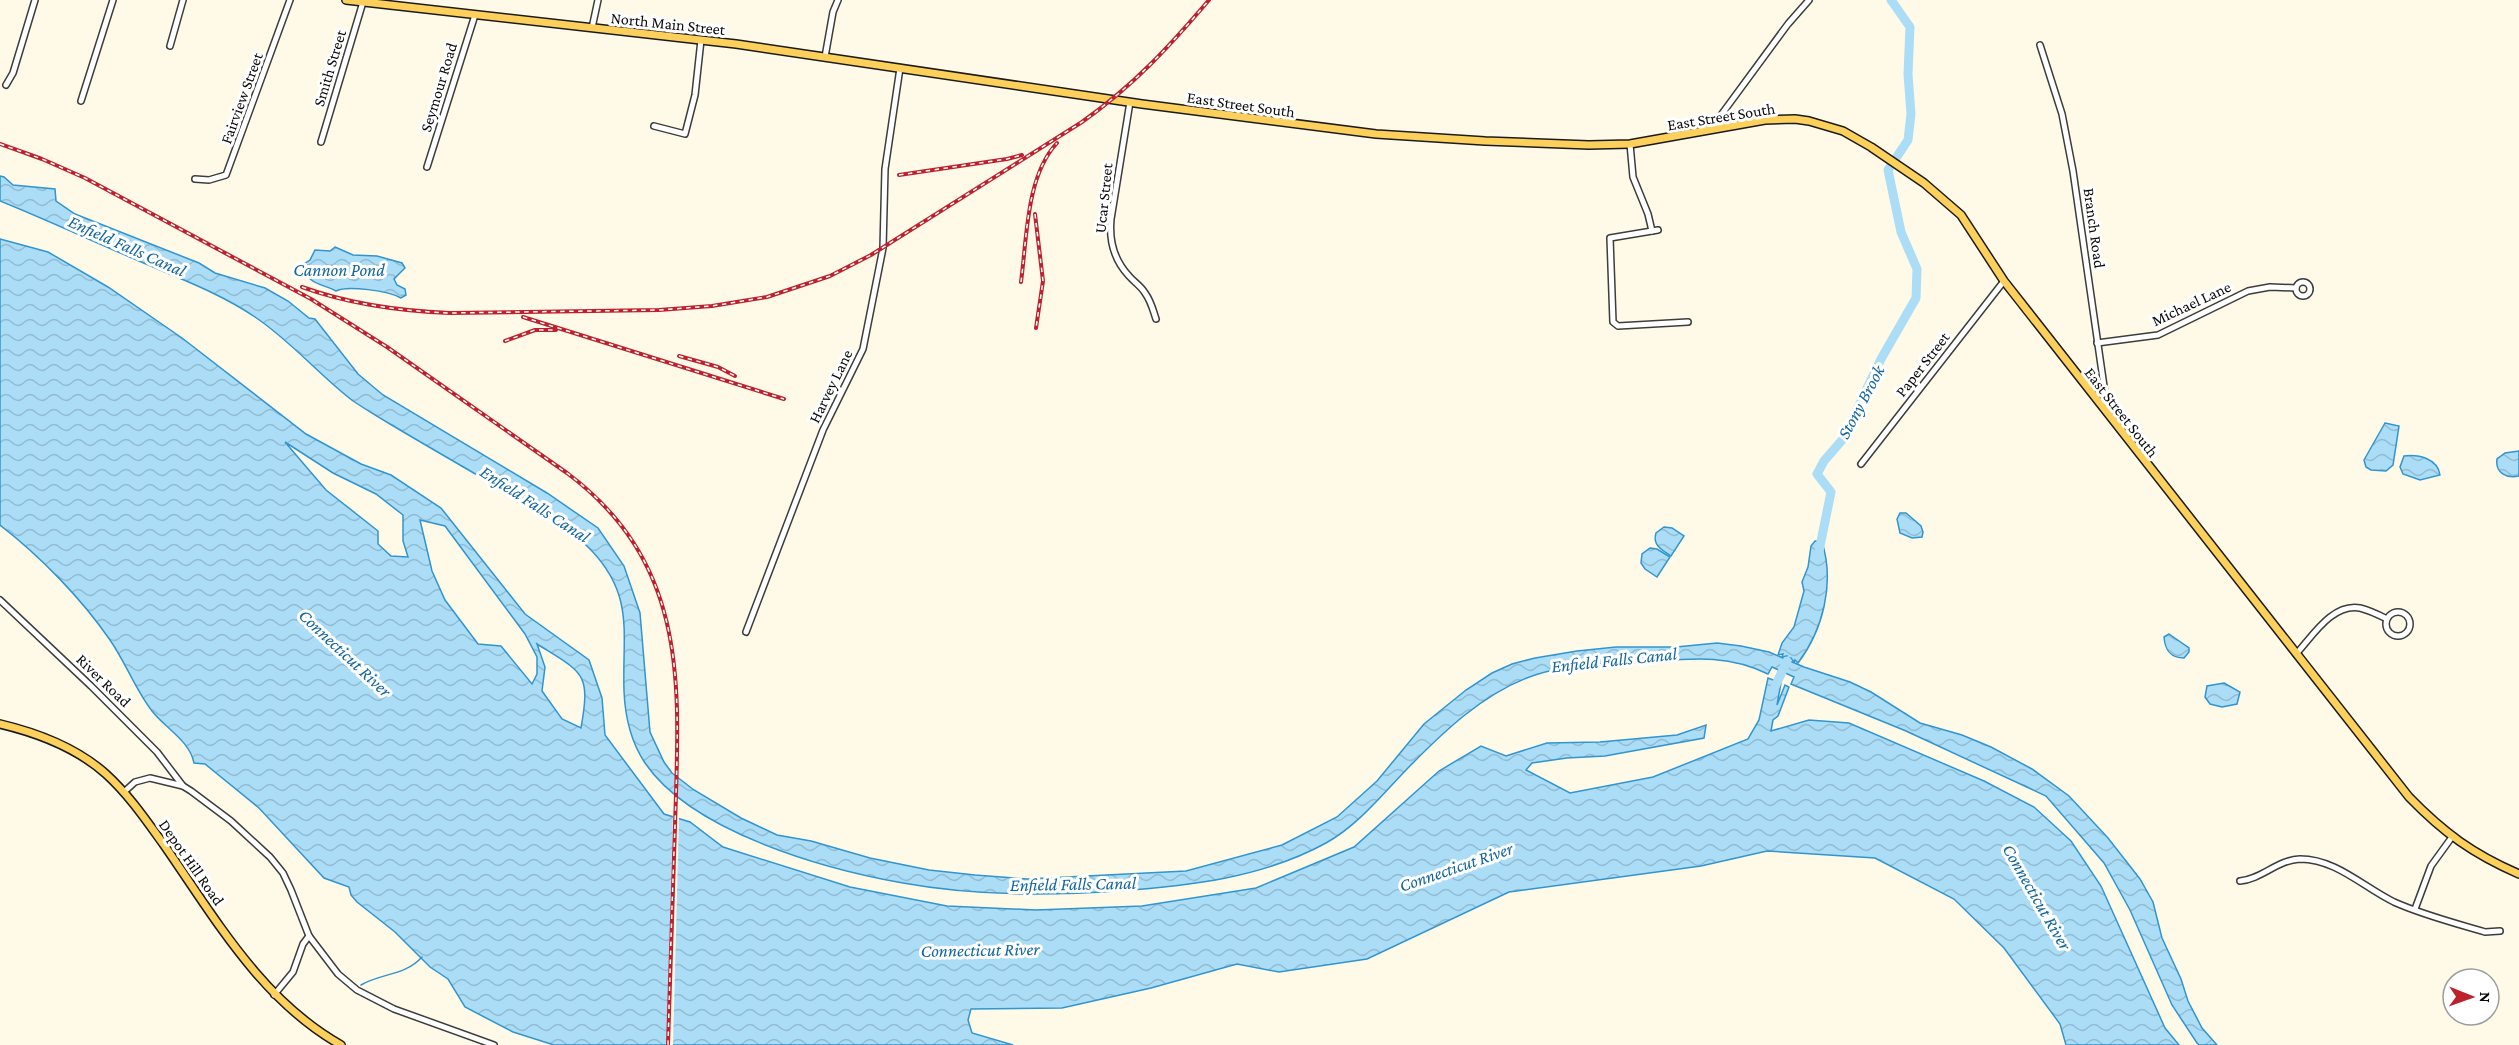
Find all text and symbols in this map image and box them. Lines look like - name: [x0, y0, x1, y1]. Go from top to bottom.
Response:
- street label: North Main Street: [610, 9, 727, 38]
- street label: Smith Street: [310, 27, 349, 108]
- street label: Seymour Road: [417, 40, 461, 134]
- street label: Fairview Street: [217, 50, 266, 146]
- street label: East Street South: [1186, 88, 1296, 121]
- street label: East Street South: [1666, 100, 1777, 133]
- street label: Ucar Street: [1091, 161, 1116, 234]
- street label: Branch Road: [2080, 187, 2109, 270]
- water label: Enfield Falls Canal: [65, 211, 189, 281]
- water label: Cannon Pond: [293, 260, 385, 280]
- street label: Michael Lane: [2149, 278, 2233, 329]
- street label: Paper Street: [1892, 328, 1954, 400]
- street label: Harvey Lane: [805, 347, 856, 426]
- water label: Stony Brook: [1833, 361, 1889, 442]
- street label: East Street South: [2081, 364, 2162, 461]
- water label: Enfield Falls Canal: [477, 461, 594, 547]
- water label: Connecticut River: [295, 605, 396, 701]
- water label: Enfield Falls Canal: [1550, 643, 1678, 677]
- street label: River Road: [73, 650, 135, 711]
- street label: Depot Hill Road: [155, 816, 228, 910]
- water label: Connecticut River: [1397, 838, 1516, 896]
- water label: Connecticut River: [1999, 841, 2076, 954]
- water label: Enfield Falls Canal: [1010, 873, 1137, 895]
- water label: Connecticut River: [920, 939, 1040, 961]
- north arrow: [2441, 967, 2501, 1027]
- text: N: [2477, 992, 2494, 1003]

